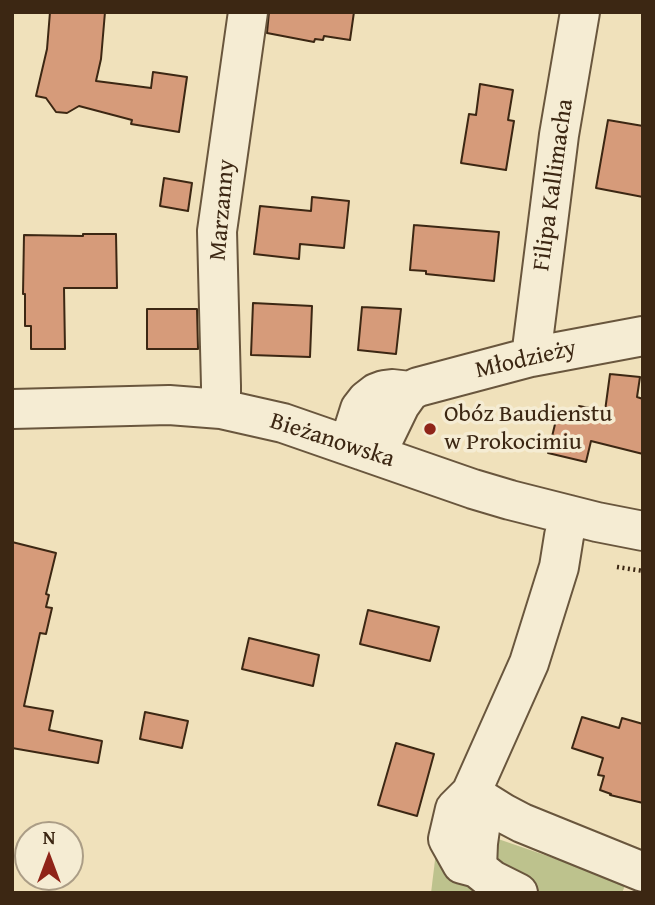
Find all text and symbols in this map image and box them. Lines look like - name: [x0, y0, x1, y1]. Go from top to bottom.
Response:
- street label: Filipa Kallimacha: [528, 97, 580, 273]
- street label: Marzanny: [204, 158, 242, 262]
- street label: Młodzieży: [473, 334, 579, 386]
- place label: Obóz Baudienstu w Prokocimiu: [444, 401, 612, 457]
- street label: Bieżanowska: [266, 407, 398, 475]
- marker: Obóz Baudienstu w Prokocimiu: [422, 421, 438, 437]
- north arrow: [14, 821, 84, 891]
- text: N: [43, 823, 55, 851]

